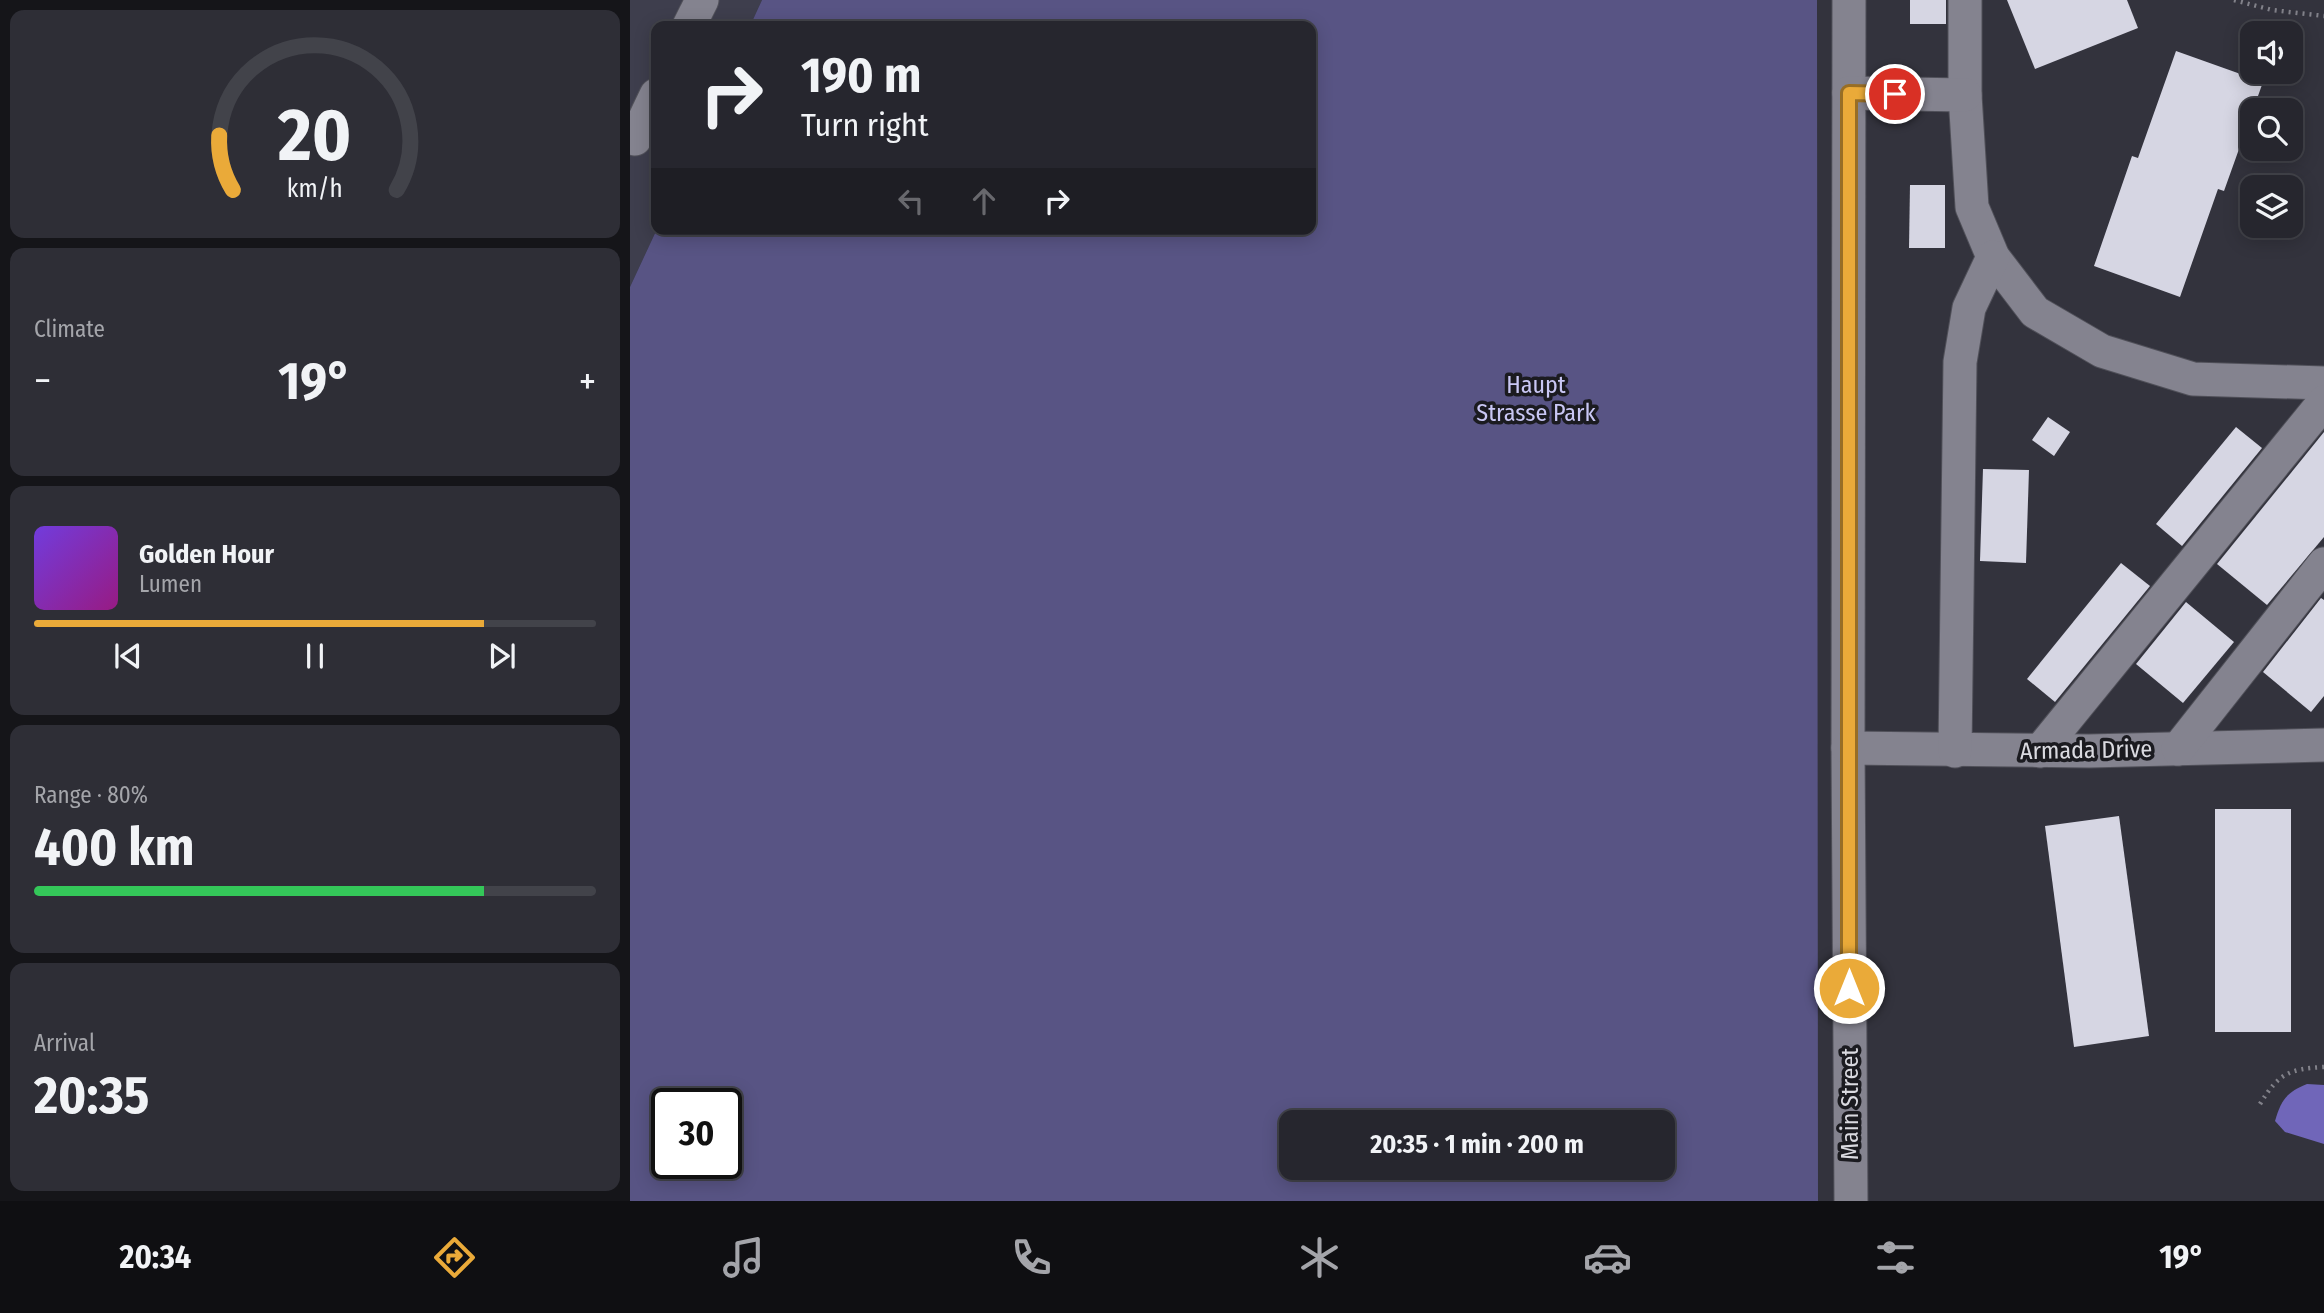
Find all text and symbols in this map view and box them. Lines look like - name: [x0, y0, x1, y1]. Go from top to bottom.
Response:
- map controls: [2240, 21, 2303, 238]
- button: sound: [2240, 21, 2303, 84]
- text: 190 m: [801, 46, 921, 105]
- icon: right: [686, 49, 777, 140]
- pin: [1865, 64, 1925, 124]
- icon: arrive: [1876, 75, 1914, 113]
- text: 20: [277, 92, 352, 179]
- button: search: [2240, 98, 2303, 161]
- text: Turn right: [801, 106, 928, 144]
- text: km/h: [287, 174, 343, 204]
- button: layers: [2240, 175, 2303, 238]
- icon: left: [892, 182, 930, 220]
- icon: ahead: [965, 182, 1003, 220]
- icon: right: [1038, 182, 1076, 220]
- text: Climate: [34, 315, 105, 343]
- text: 19°: [278, 350, 352, 413]
- text: −: [34, 358, 51, 404]
- text: +: [579, 358, 596, 404]
- park label: Haupt Strasse Park: [1476, 371, 1596, 427]
- text: Golden Hour: [139, 539, 274, 570]
- text: Lumen: [139, 570, 202, 598]
- icon: previous: [109, 637, 147, 675]
- icon: pause: [296, 637, 334, 675]
- icon: next: [483, 637, 521, 675]
- street label: Armada Drive: [2020, 735, 2152, 765]
- text: Range · 80%: [34, 781, 148, 809]
- text: 400 km: [34, 816, 194, 879]
- position arrow: [1812, 951, 1886, 1025]
- text: Arrival: [34, 1029, 95, 1057]
- street label: Main Street: [1836, 1048, 1864, 1160]
- text: 20:35: [34, 1064, 149, 1127]
- speed limit sign: 30: [651, 1088, 742, 1179]
- text: 20:35 · 1 min · 200 m: [1370, 1129, 1584, 1160]
- icon: directions: [430, 1233, 479, 1282]
- icon: music: [719, 1233, 768, 1282]
- icon: phone: [1007, 1233, 1056, 1282]
- icon: climate: [1295, 1233, 1344, 1282]
- icon: car: [1583, 1233, 1632, 1282]
- icon: filters: [1871, 1233, 1920, 1282]
- text: 20:34: [120, 1238, 191, 1276]
- text: 19°: [2159, 1238, 2204, 1276]

